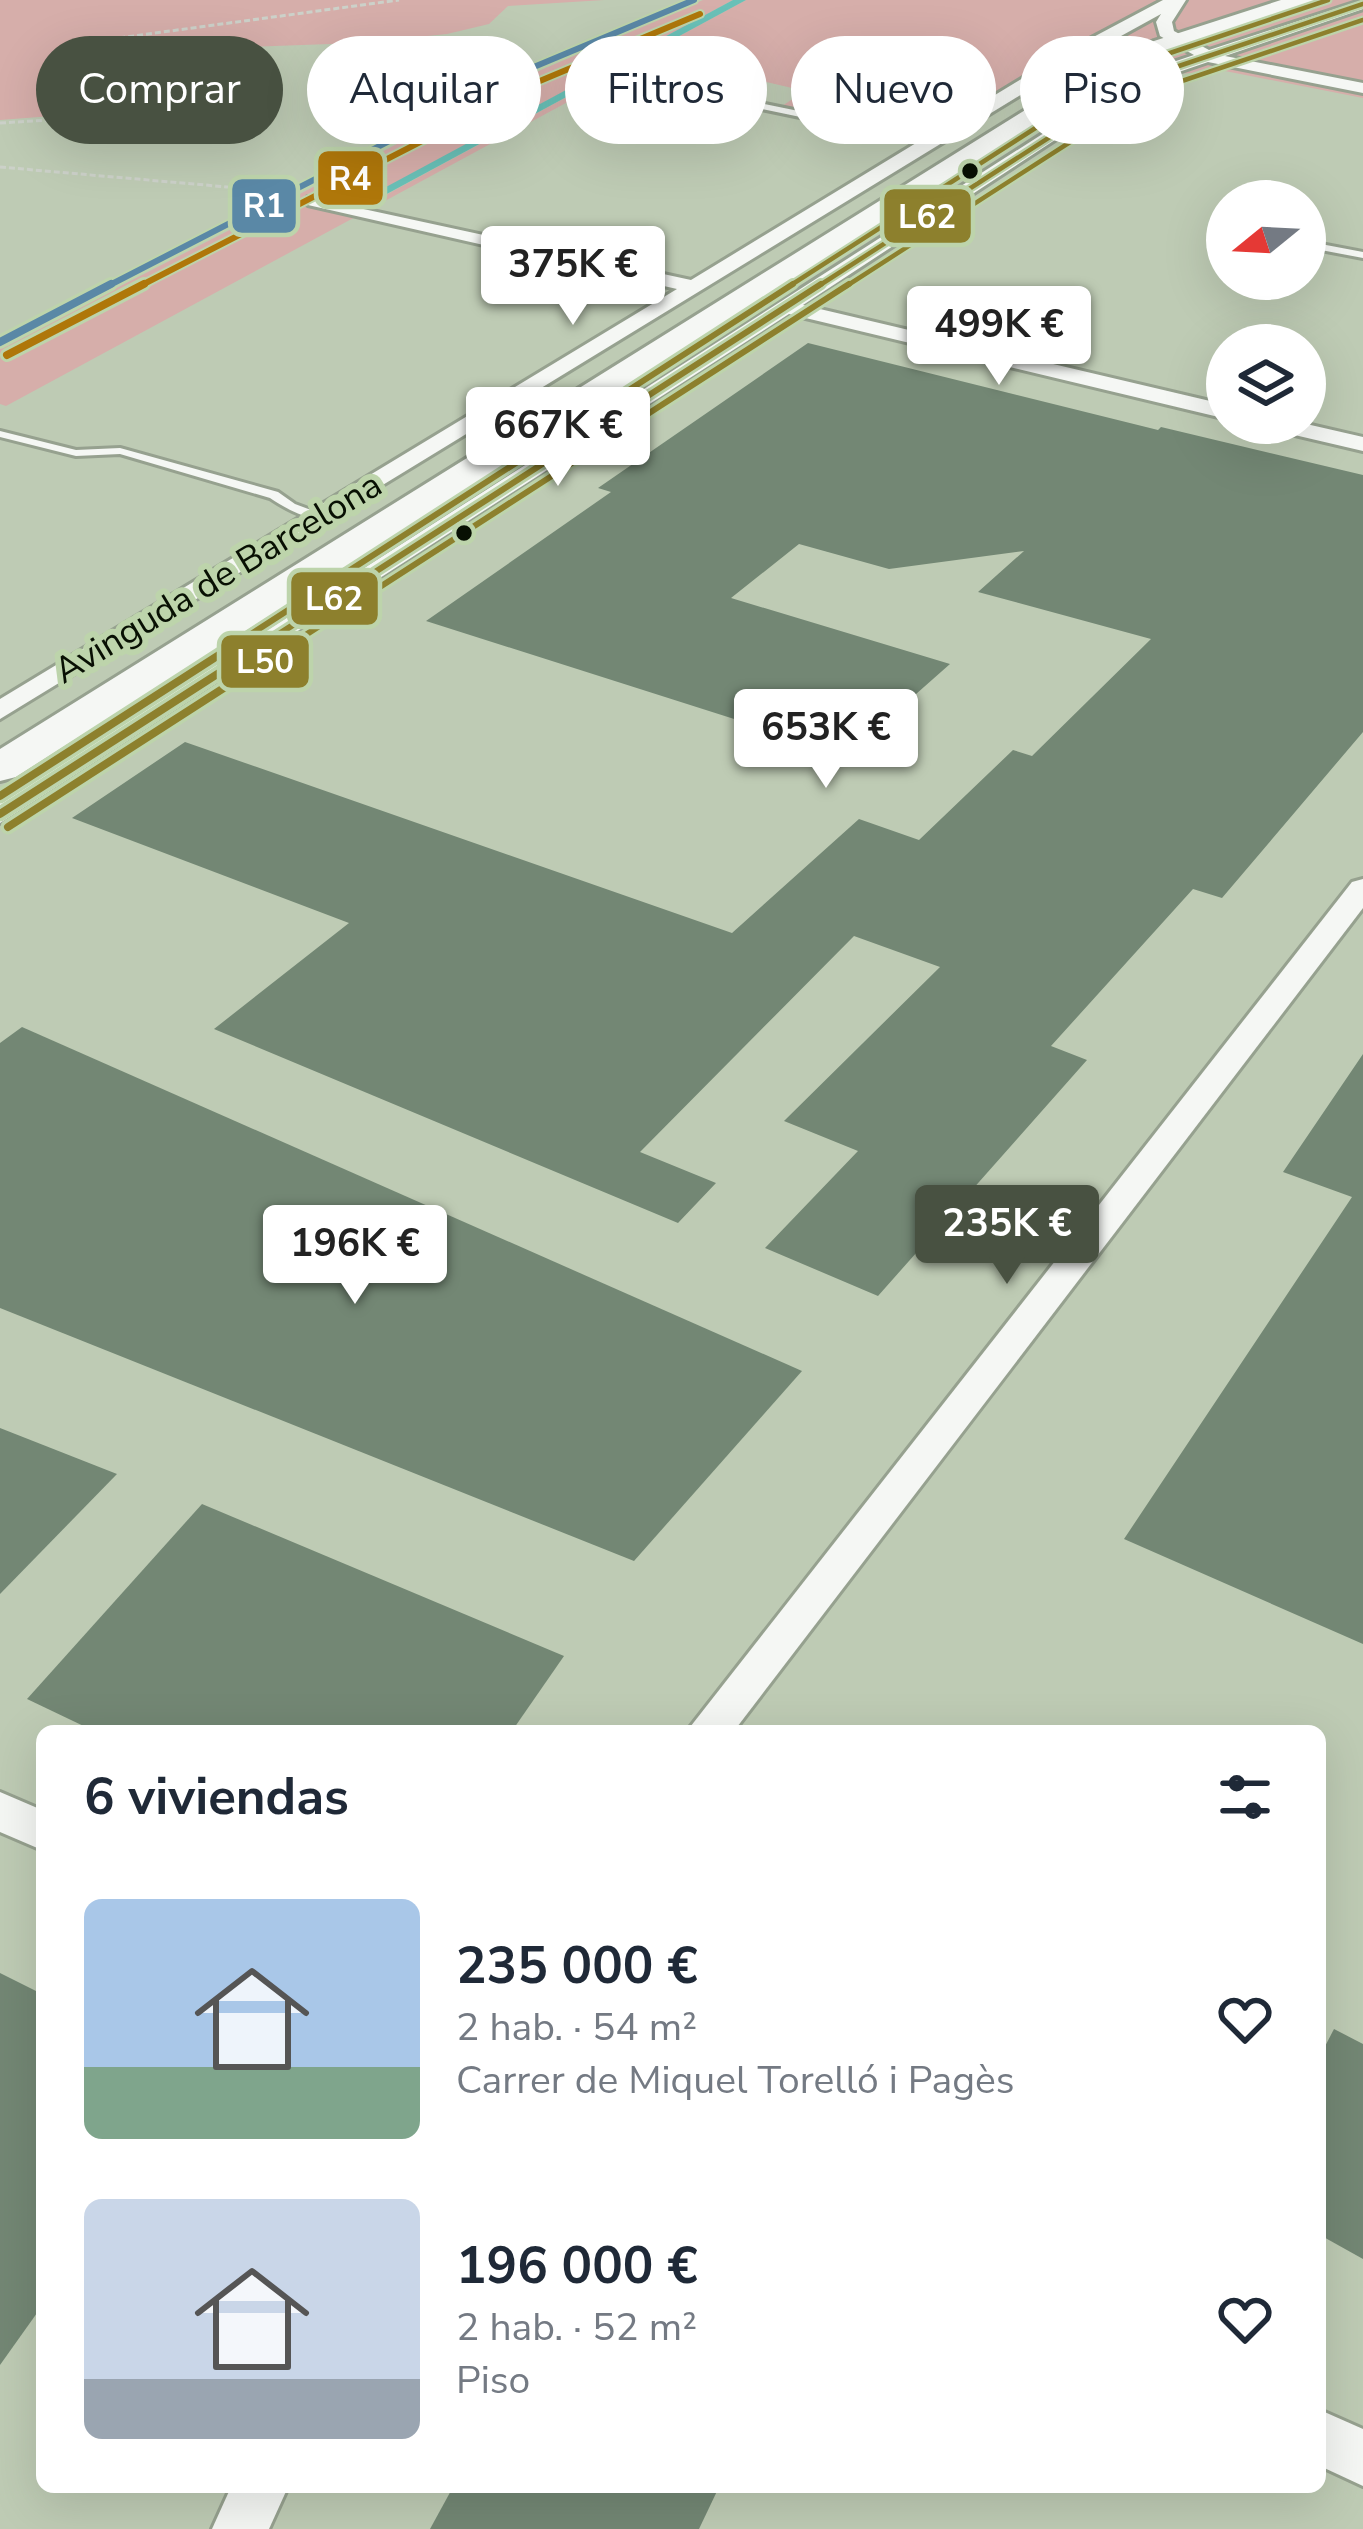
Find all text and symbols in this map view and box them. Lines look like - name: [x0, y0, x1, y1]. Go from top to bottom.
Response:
- chip: Comprar: [36, 36, 283, 144]
- chip: Alquilar: [307, 36, 541, 144]
- chip: Filtros: [565, 36, 767, 144]
- chip: Nuevo: [791, 36, 996, 144]
- chip: Piso: [1020, 36, 1184, 144]
- line badge: R4: [316, 149, 385, 207]
- text: R4: [329, 157, 371, 202]
- unlabelled marker: [959, 160, 981, 182]
- line badge: R1: [230, 177, 298, 235]
- north arrow: [1206, 180, 1326, 300]
- map controls: [1206, 180, 1326, 444]
- text: R1: [243, 184, 285, 229]
- line badge: L62: [882, 187, 973, 245]
- text: L62: [898, 195, 956, 240]
- pin: 375K €: [475, 226, 671, 328]
- text: 375K €: [508, 238, 638, 291]
- pin: 499K €: [901, 286, 1097, 388]
- text: 499K €: [934, 298, 1064, 351]
- button: layers: [1206, 324, 1326, 444]
- pin: 667K €: [460, 387, 656, 489]
- text: 667K €: [493, 399, 623, 452]
- street label: Avinguda de Barcelona: [45, 461, 391, 695]
- unlabelled marker: [453, 522, 475, 544]
- line badge: L62: [289, 570, 380, 627]
- text: L62: [305, 577, 363, 622]
- line badge: L50: [219, 633, 311, 690]
- text: L50: [236, 640, 294, 685]
- pin: 653K €: [728, 689, 924, 791]
- text: 653K €: [761, 701, 891, 754]
- pin: 235K €: [909, 1185, 1105, 1287]
- text: 235K €: [942, 1197, 1072, 1250]
- pin: 196K €: [257, 1205, 453, 1307]
- text: 196K €: [290, 1217, 420, 1270]
- text: 6 viviendas: [84, 1762, 349, 1832]
- icon: filters: [1212, 1764, 1278, 1830]
- text: 235 000 €: [456, 1931, 698, 2001]
- icon: home: [180, 1947, 324, 2091]
- icon: heart: [1212, 1986, 1278, 2052]
- text: 2 hab. · 54 m²: [456, 2001, 697, 2054]
- text: Carrer de Miquel Torelló i Pagès: [456, 2054, 1015, 2107]
- text: 196 000 €: [456, 2231, 698, 2301]
- icon: home: [180, 2247, 324, 2391]
- icon: heart: [1212, 2286, 1278, 2352]
- text: 2 hab. · 52 m²: [456, 2301, 697, 2354]
- text: Piso: [456, 2354, 530, 2407]

